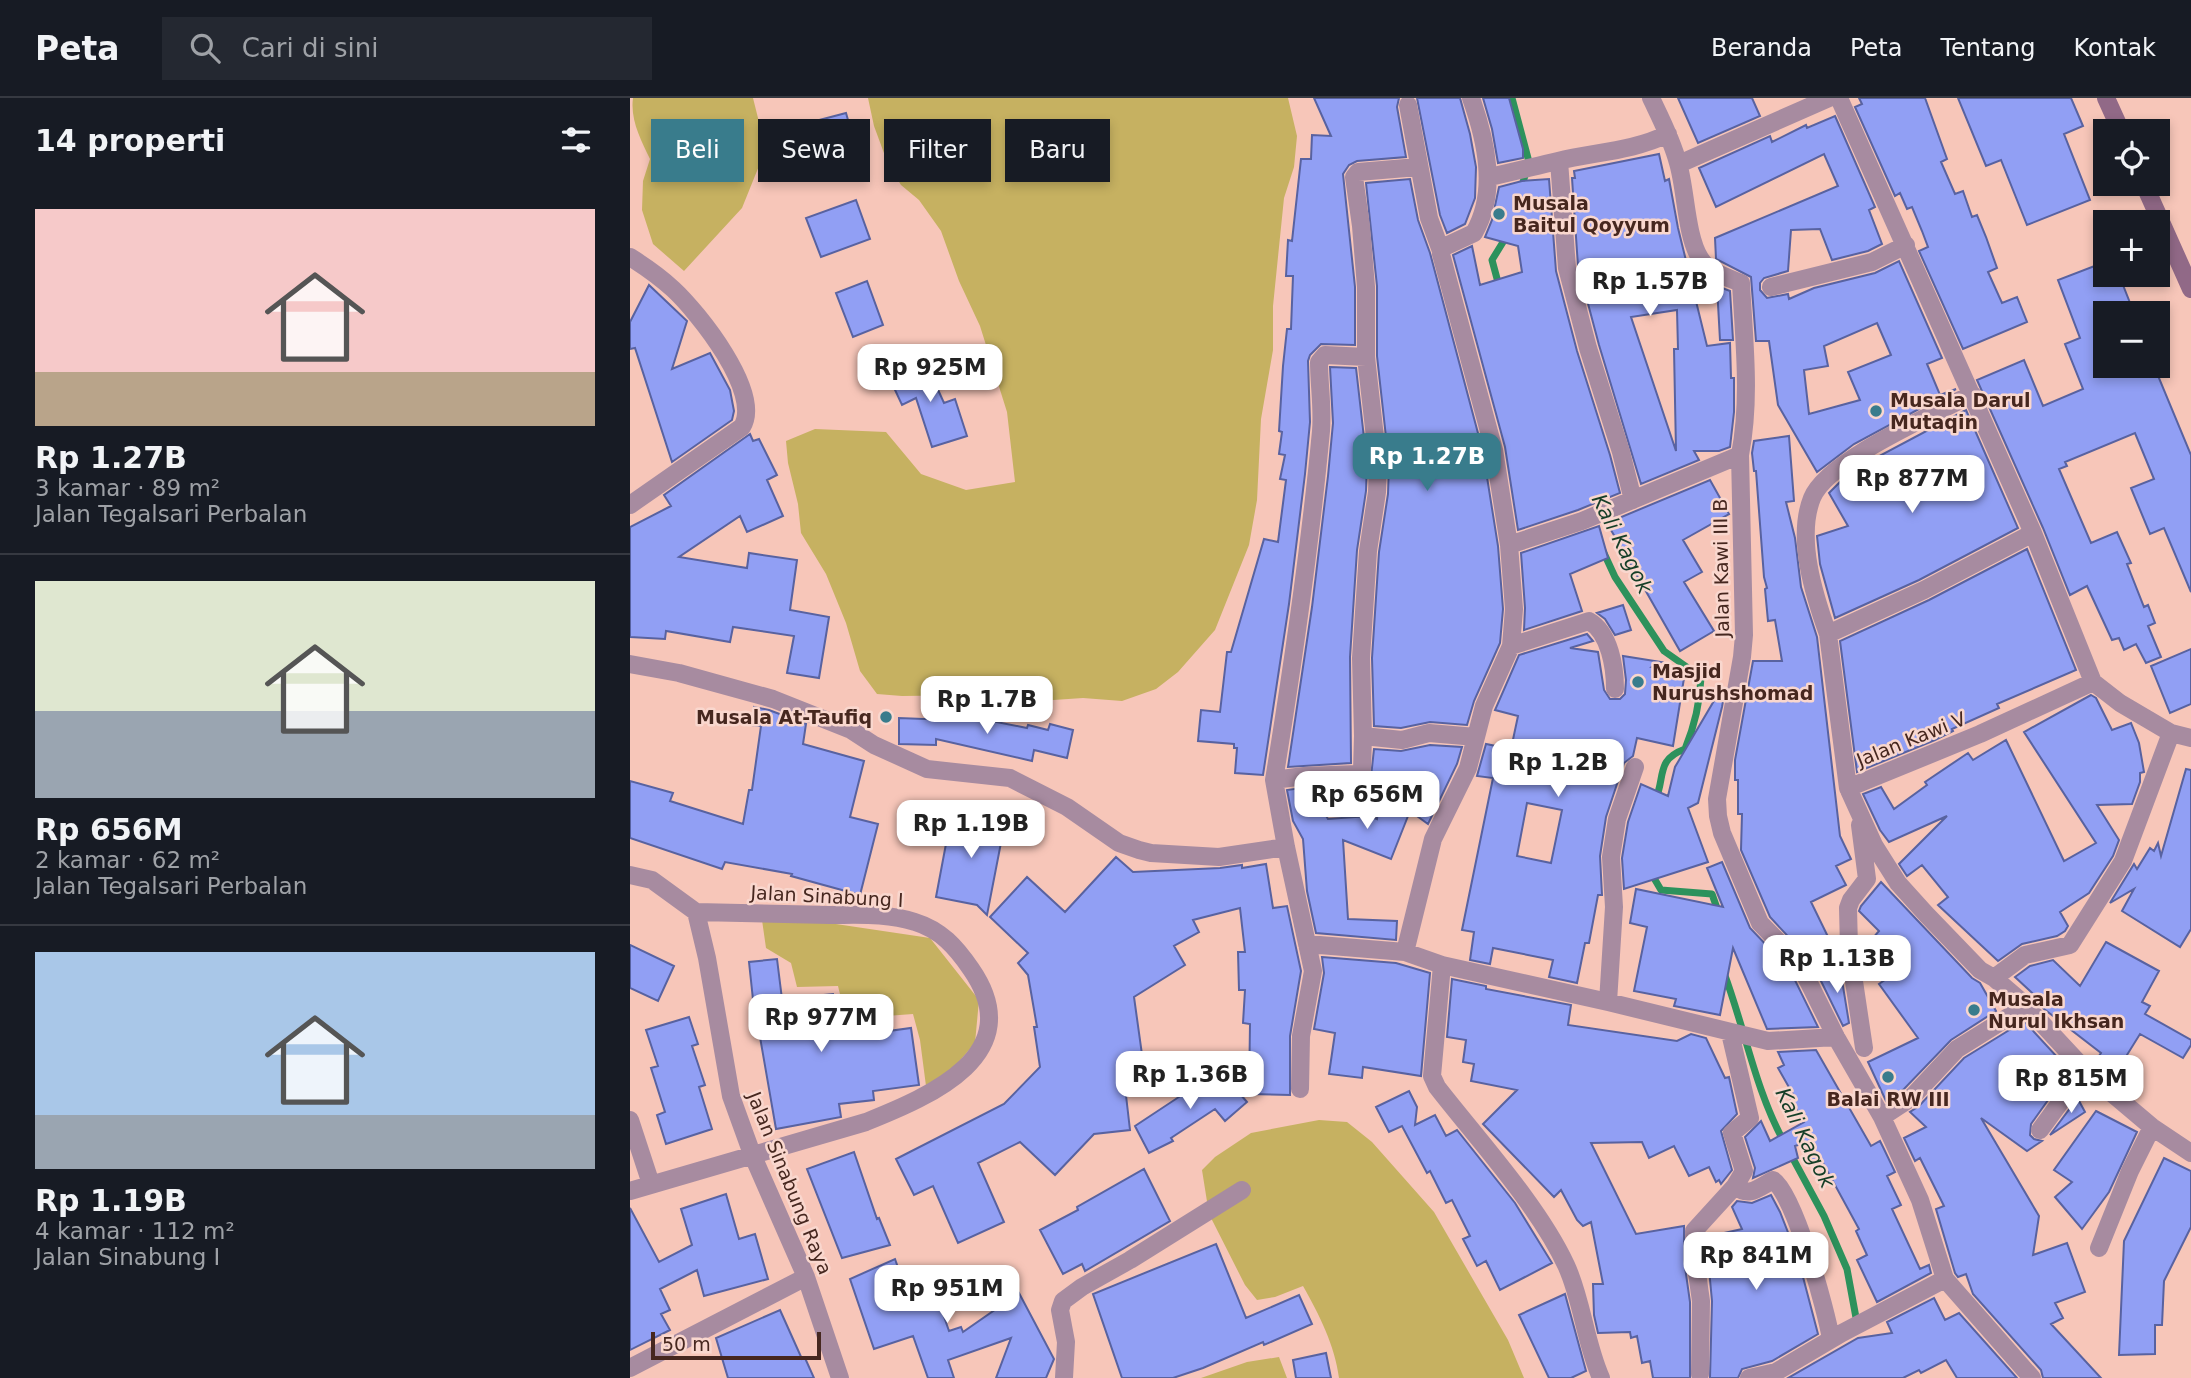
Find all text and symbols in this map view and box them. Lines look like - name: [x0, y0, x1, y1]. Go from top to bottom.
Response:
- search box: [162, 17, 652, 80]
- text: Peta: [35, 29, 120, 68]
- icon: search: [186, 29, 224, 67]
- text: Cari di sini: [242, 33, 378, 63]
- text: Beranda: [1711, 34, 1812, 62]
- text: Peta: [1850, 34, 1902, 62]
- text: Tentang: [1940, 34, 2036, 62]
- text: Kontak: [2074, 34, 2156, 62]
- chip: Beli: [651, 119, 744, 182]
- chip: Sewa: [758, 119, 870, 182]
- chip: Filter: [884, 119, 991, 182]
- chip: Baru: [1005, 119, 1110, 182]
- map controls: [2093, 119, 2170, 378]
- button: locate: [2093, 119, 2170, 196]
- icon: filters: [557, 121, 595, 159]
- text: 14 properti: [35, 123, 225, 158]
- place label: Musala Baitul Qoyyum: [1513, 192, 1670, 236]
- marker: Musala Baitul Qoyyum: [1491, 206, 1507, 222]
- button: +: [2093, 210, 2170, 287]
- icon: home: [252, 254, 378, 380]
- pin: Rp 1.57B: [1578, 258, 1722, 318]
- text: Rp 1.57B: [1592, 268, 1708, 294]
- button: −: [2093, 301, 2170, 378]
- pin: Rp 925M: [865, 344, 995, 404]
- text: Rp 925M: [873, 354, 987, 380]
- place label: Musala Darul Mutaqin: [1890, 389, 2031, 433]
- marker: Musala Darul Mutaqin: [1868, 403, 1884, 419]
- pin: Rp 1.27B: [1355, 434, 1499, 493]
- text: Rp 1.27B: [35, 440, 187, 475]
- text: Rp 1.27B: [1369, 443, 1485, 469]
- pin: Rp 877M: [1847, 456, 1977, 515]
- text: Rp 877M: [1855, 465, 1969, 491]
- text: 3 kamar · 89 m²: [35, 475, 220, 501]
- water label: Kali Kagok: [1587, 490, 1658, 599]
- street label: Jalan Kawi III B: [1709, 498, 1733, 639]
- text: Jalan Tegalsari Perbalan: [35, 501, 307, 527]
- icon: home: [252, 626, 378, 752]
- place label: Masjid Nurushshomad: [1652, 660, 1813, 704]
- marker: Masjid Nurushshomad: [1630, 674, 1646, 690]
- pin: Rp 1.7B: [922, 676, 1052, 736]
- text: Rp 1.7B: [937, 686, 1037, 712]
- place label: Musala At-Taufiq: [696, 706, 872, 728]
- street label: Jalan Kawi V: [1852, 707, 1969, 771]
- marker: Musala At-Taufiq: [878, 709, 894, 725]
- pin: Rp 1.2B: [1493, 740, 1623, 799]
- text: Rp 1.2B: [1508, 749, 1608, 775]
- pin: Rp 656M: [1302, 772, 1432, 831]
- text: Rp 656M: [1310, 781, 1424, 807]
- pin: Rp 1.19B: [899, 800, 1043, 860]
- text: Rp 1.19B: [913, 810, 1029, 836]
- text: Rp 656M: [35, 812, 183, 847]
- text: 2 kamar · 62 m²: [35, 847, 220, 873]
- text: Jalan Tegalsari Perbalan: [35, 873, 307, 899]
- street label: Jalan Sinabung I: [749, 881, 904, 911]
- pin: Rp 1.13B: [1765, 936, 1909, 995]
- text: Rp 1.13B: [1779, 945, 1895, 971]
- place label: Musala Nurul Ikhsan: [1988, 988, 2124, 1032]
- pin: Rp 977M: [756, 995, 886, 1054]
- icon: home: [252, 997, 378, 1123]
- marker: Musala Nurul Ikhsan: [1966, 1002, 1982, 1018]
- text: Rp 977M: [764, 1004, 878, 1030]
- pin: Rp 1.36B: [1118, 1052, 1262, 1111]
- pin: Rp 815M: [2006, 1056, 2136, 1115]
- text: Rp 1.36B: [1132, 1061, 1248, 1087]
- text: Rp 815M: [2014, 1065, 2128, 1091]
- marker: Balai RW III: [1880, 1069, 1896, 1085]
- water label: Kali Kagok: [1770, 1084, 1840, 1193]
- street label: Jalan Sinabung Raya: [743, 1088, 837, 1277]
- place label: Balai RW III: [1826, 1088, 1950, 1110]
- text: Rp 1.19B: [35, 1183, 187, 1218]
- text: 4 kamar · 112 m²: [35, 1218, 235, 1244]
- pin: Rp 841M: [1691, 1232, 1821, 1292]
- text: Rp 841M: [1699, 1242, 1813, 1268]
- text: Jalan Sinabung I: [35, 1244, 220, 1270]
- pin: Rp 951M: [882, 1266, 1012, 1325]
- text: Rp 951M: [890, 1275, 1004, 1301]
- scale bar: [651, 1329, 821, 1361]
- text: 50 m: [662, 1333, 711, 1355]

